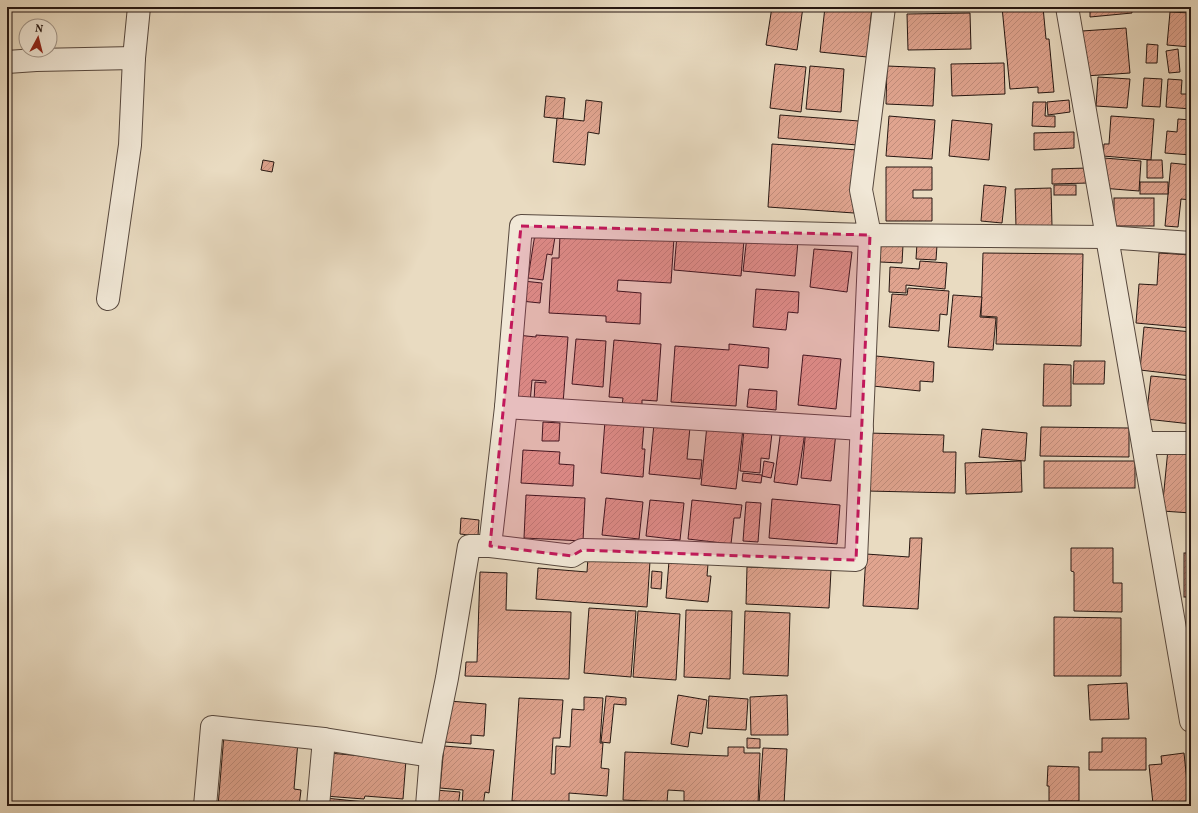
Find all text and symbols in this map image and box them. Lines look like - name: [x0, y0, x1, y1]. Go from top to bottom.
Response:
- north arrow: [18, 18, 58, 58]
- text: N: [34, 22, 44, 37]

